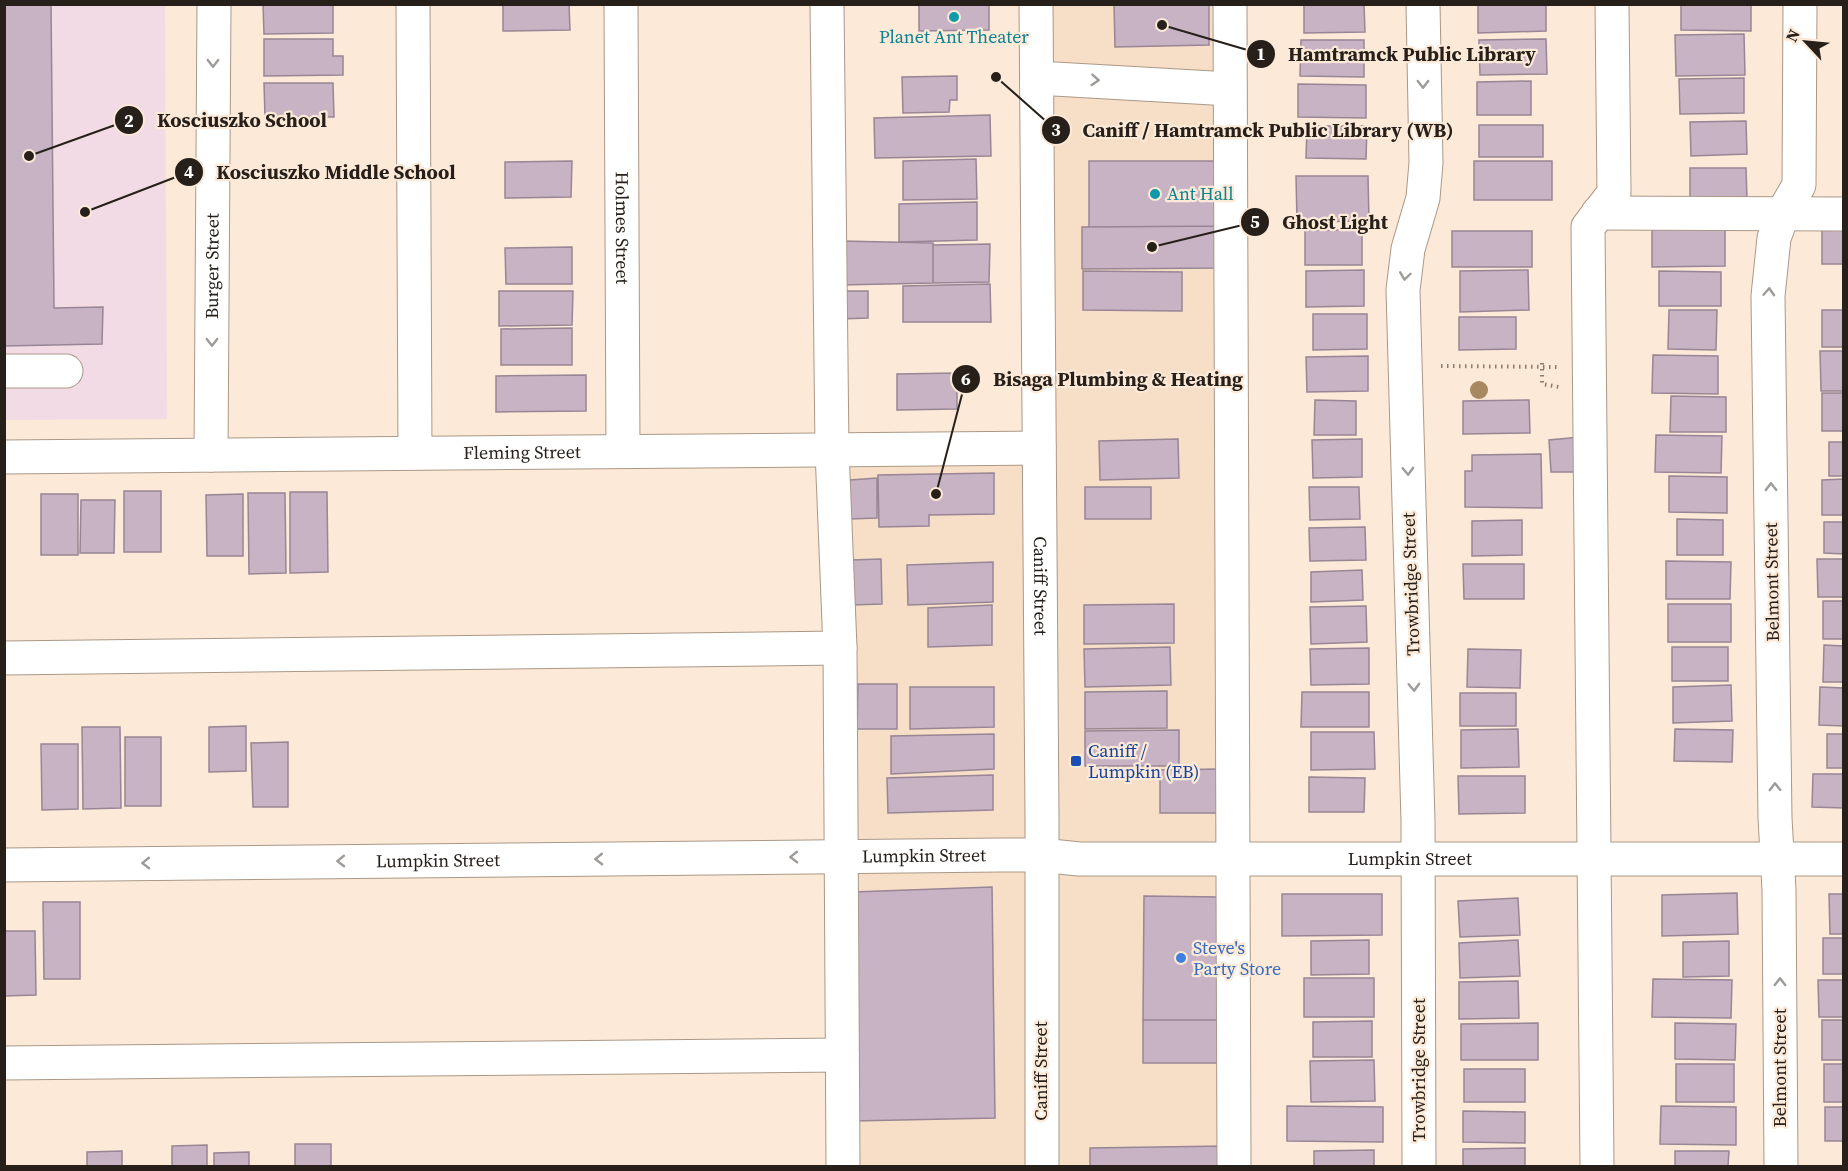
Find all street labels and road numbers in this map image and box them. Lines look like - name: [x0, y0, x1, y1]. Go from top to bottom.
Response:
- street label: Holmes Street: [610, 171, 635, 285]
- street label: Burger Street: [199, 213, 225, 319]
- street label: Fleming Street: [463, 439, 581, 465]
- street label: Trowbridge Street: [1395, 512, 1425, 656]
- street label: Belmont Street: [1758, 522, 1785, 642]
- street label: Caniff Street: [1028, 536, 1054, 636]
- street label: Lumpkin Street: [862, 842, 986, 868]
- street label: Lumpkin Street: [1348, 846, 1472, 871]
- street label: Lumpkin Street: [376, 847, 500, 873]
- street label: Trowbridge Street: [1406, 998, 1431, 1142]
- street label: Belmont Street: [1767, 1008, 1792, 1128]
- street label: Caniff Street: [1028, 1021, 1053, 1121]

